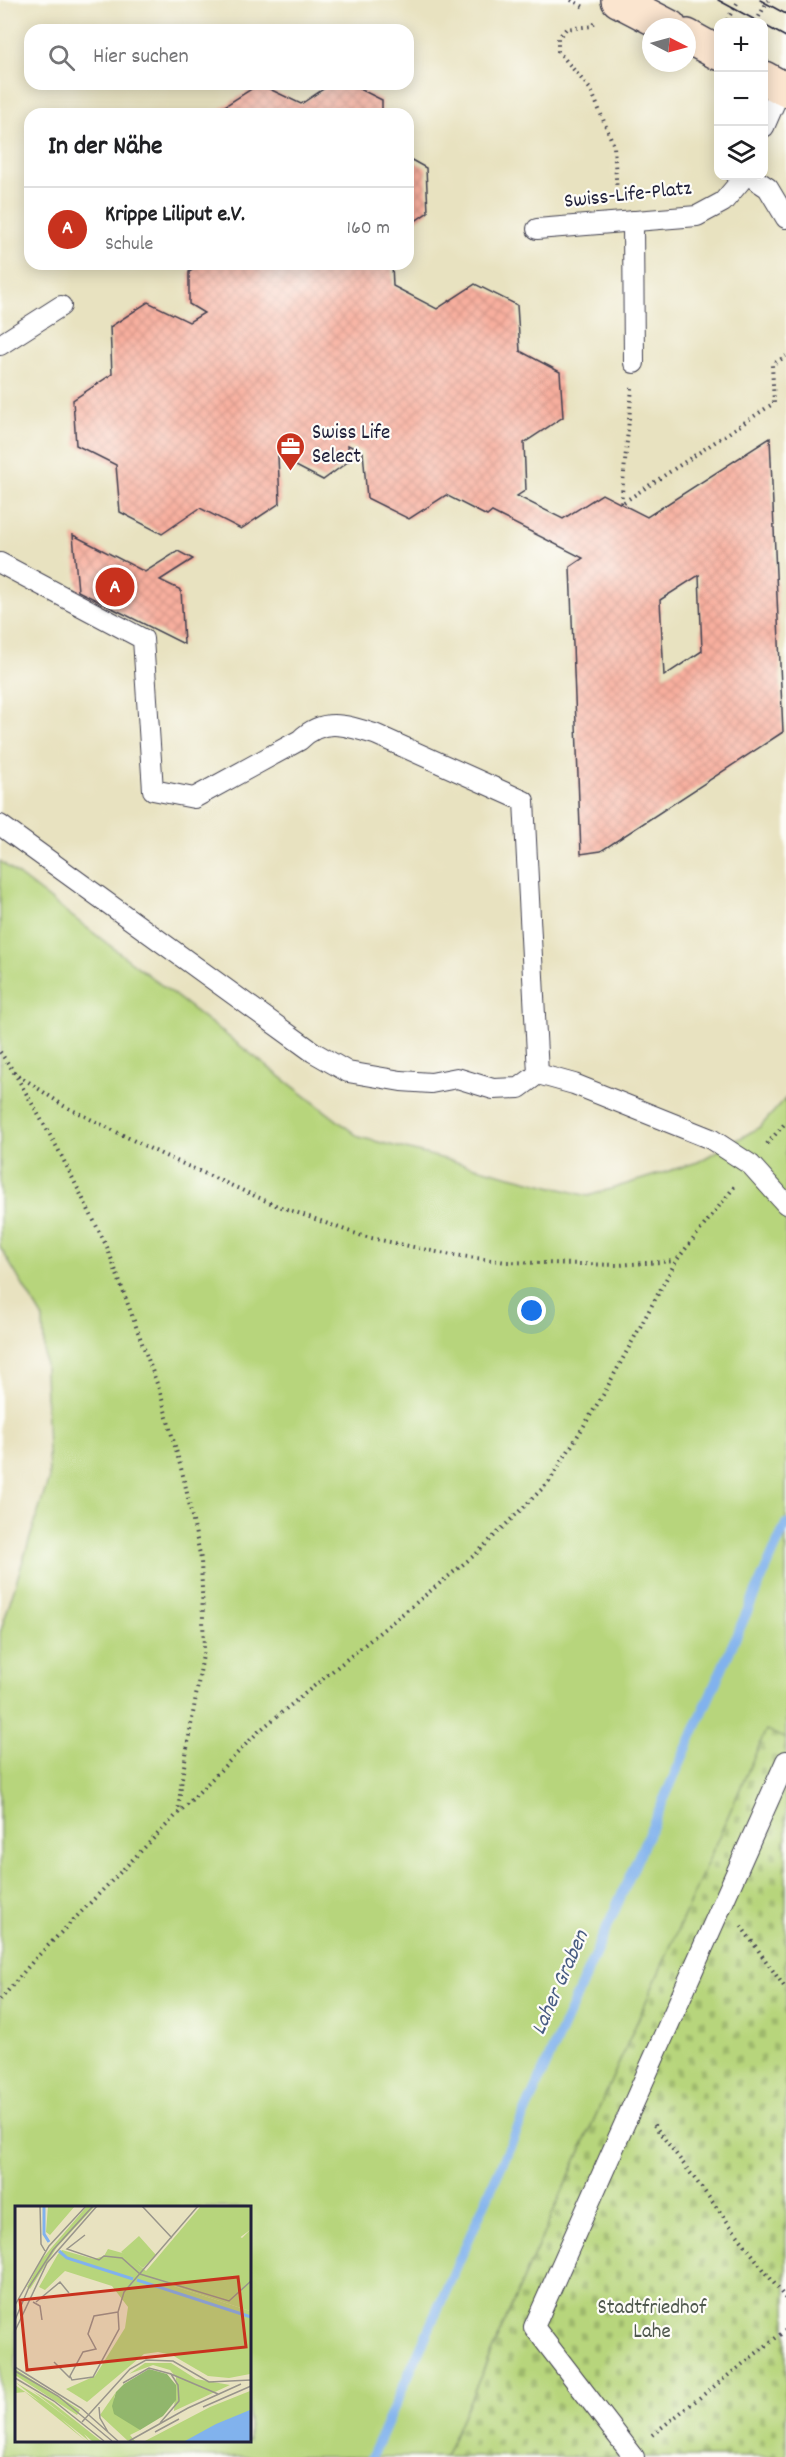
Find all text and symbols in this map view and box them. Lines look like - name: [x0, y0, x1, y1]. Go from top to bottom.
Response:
- north arrow: [642, 18, 696, 72]
- map controls: [714, 18, 768, 180]
- button: +: [714, 18, 768, 72]
- search box: [24, 24, 414, 90]
- icon: search: [45, 41, 78, 74]
- text: Hier suchen: [93, 42, 189, 73]
- button: −: [714, 72, 768, 126]
- button: layers: [714, 126, 768, 180]
- text: In der Nähe: [48, 129, 162, 166]
- street label: Swiss-Life-Platz: [563, 174, 693, 218]
- text: Krippe Liliput e.V.: [105, 200, 245, 231]
- text: A: [62, 215, 73, 243]
- text: 160 m: [347, 215, 390, 243]
- text: Schule: [105, 231, 153, 259]
- place label: Swiss Life Select: [312, 419, 390, 473]
- office icon: Swiss Life Select: [275, 430, 307, 472]
- pin: A: [96, 564, 134, 610]
- your location: [517, 1296, 546, 1325]
- water label: Laher Graben: [524, 1925, 598, 2040]
- inset map: [15, 2206, 250, 2442]
- park label: Stadtfriedhof Lahe: [598, 2294, 707, 2348]

